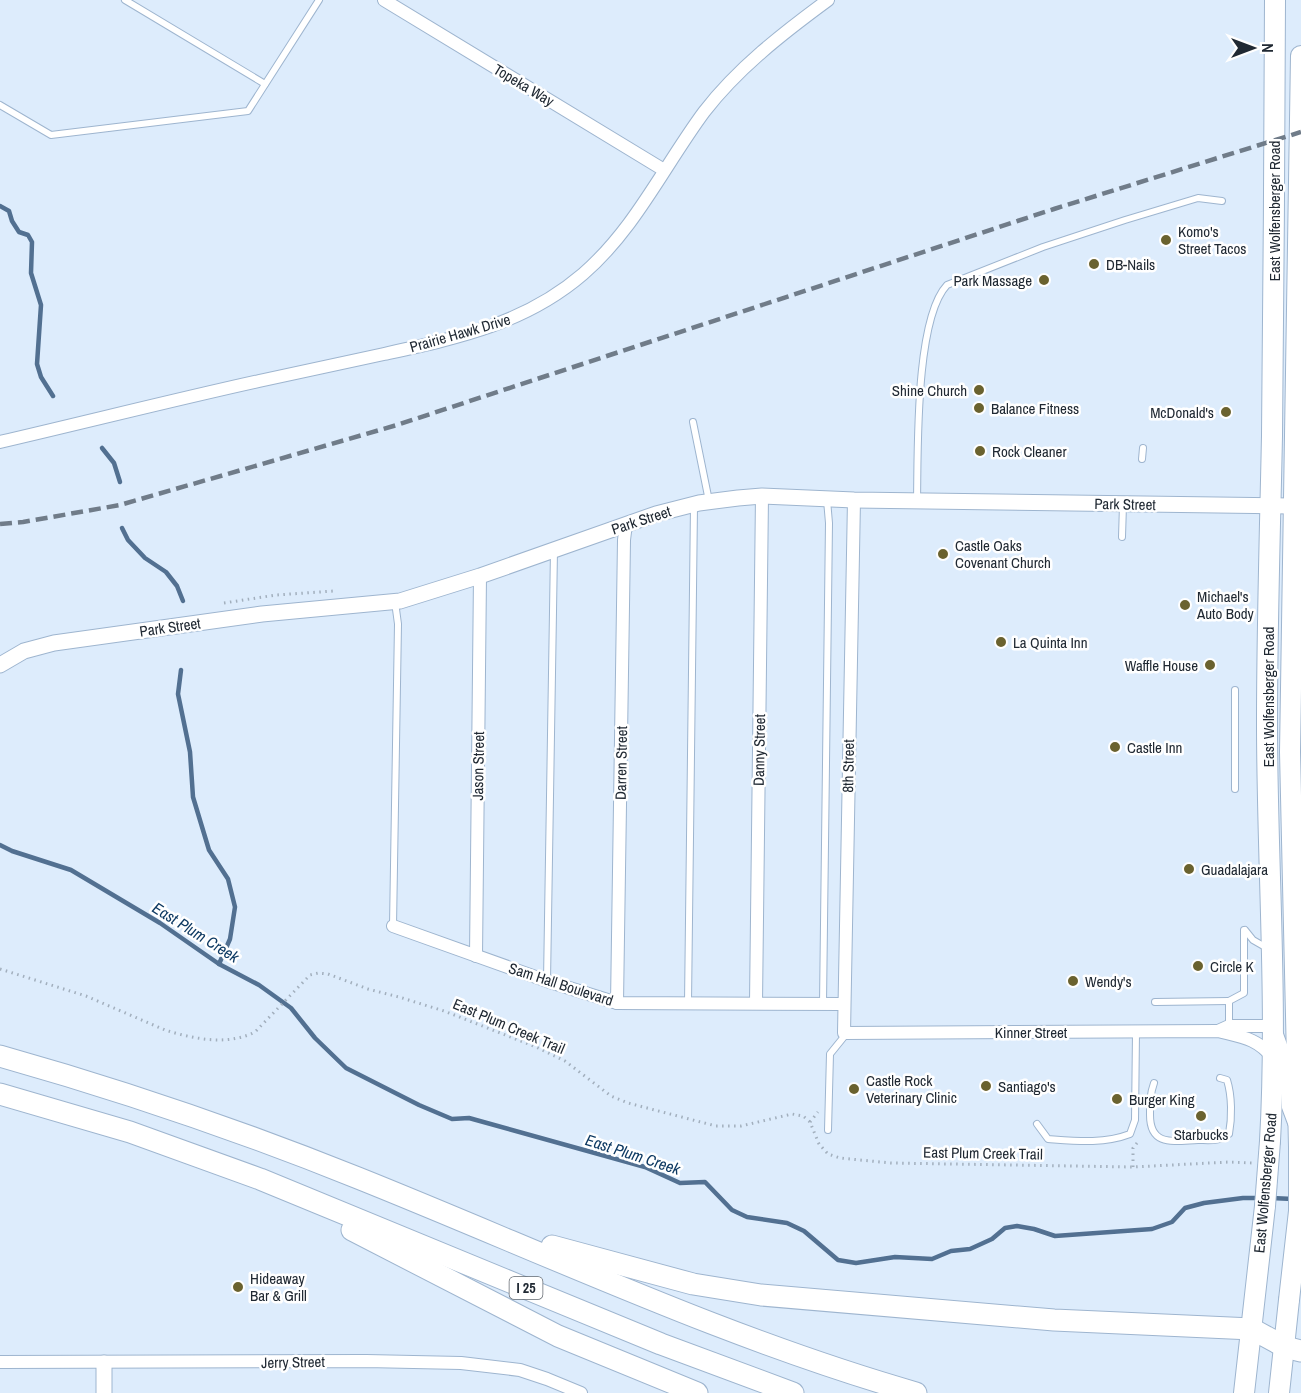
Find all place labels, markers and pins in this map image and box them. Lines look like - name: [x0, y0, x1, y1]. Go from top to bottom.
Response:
- place label: Komo's Street Tacos: [1178, 221, 1246, 259]
- marker: Komo's Street Tacos: [1159, 233, 1173, 247]
- place label: DB-Nails: [1106, 254, 1155, 275]
- marker: DB-Nails: [1087, 257, 1101, 271]
- place label: Park Massage: [953, 270, 1032, 291]
- marker: Park Massage: [1037, 273, 1051, 287]
- place label: Shine Church: [892, 380, 967, 401]
- marker: Shine Church: [972, 383, 986, 397]
- place label: Balance Fitness: [991, 398, 1079, 419]
- marker: Balance Fitness: [972, 401, 986, 415]
- place label: McDonald's: [1150, 402, 1214, 423]
- marker: McDonald's: [1219, 405, 1233, 419]
- place label: Rock Cleaner: [992, 441, 1067, 462]
- marker: Rock Cleaner: [973, 444, 987, 458]
- place label: Castle Oaks Covenant Church: [955, 535, 1051, 573]
- marker: Castle Oaks Covenant Church: [936, 547, 950, 561]
- place label: Michael's Auto Body: [1196, 586, 1255, 624]
- marker: Michael's Auto Body: [1178, 598, 1192, 612]
- place label: La Quinta Inn: [1013, 632, 1088, 653]
- marker: La Quinta Inn: [994, 635, 1008, 649]
- place label: Waffle House: [1125, 655, 1198, 676]
- marker: Waffle House: [1203, 658, 1217, 672]
- place label: Castle Inn: [1127, 737, 1182, 758]
- marker: Castle Inn: [1108, 740, 1122, 754]
- place label: Guadalajara: [1201, 859, 1268, 880]
- marker: Guadalajara: [1182, 862, 1196, 876]
- place label: Circle K: [1210, 956, 1255, 977]
- marker: Circle K: [1191, 959, 1205, 973]
- place label: Wendy's: [1085, 971, 1132, 992]
- marker: Wendy's: [1066, 974, 1080, 988]
- place label: Castle Rock Veterinary Clinic: [866, 1070, 957, 1108]
- place label: Santiago's: [998, 1076, 1056, 1097]
- marker: Santiago's: [979, 1079, 993, 1093]
- marker: Castle Rock Veterinary Clinic: [847, 1082, 861, 1096]
- place label: Burger King: [1129, 1089, 1195, 1110]
- marker: Burger King: [1110, 1092, 1124, 1106]
- marker: Starbucks: [1194, 1109, 1208, 1123]
- place label: Starbucks: [1174, 1124, 1228, 1145]
- place label: Hideaway Bar & Grill: [250, 1268, 307, 1306]
- marker: Hideaway Bar & Grill: [231, 1280, 245, 1294]

